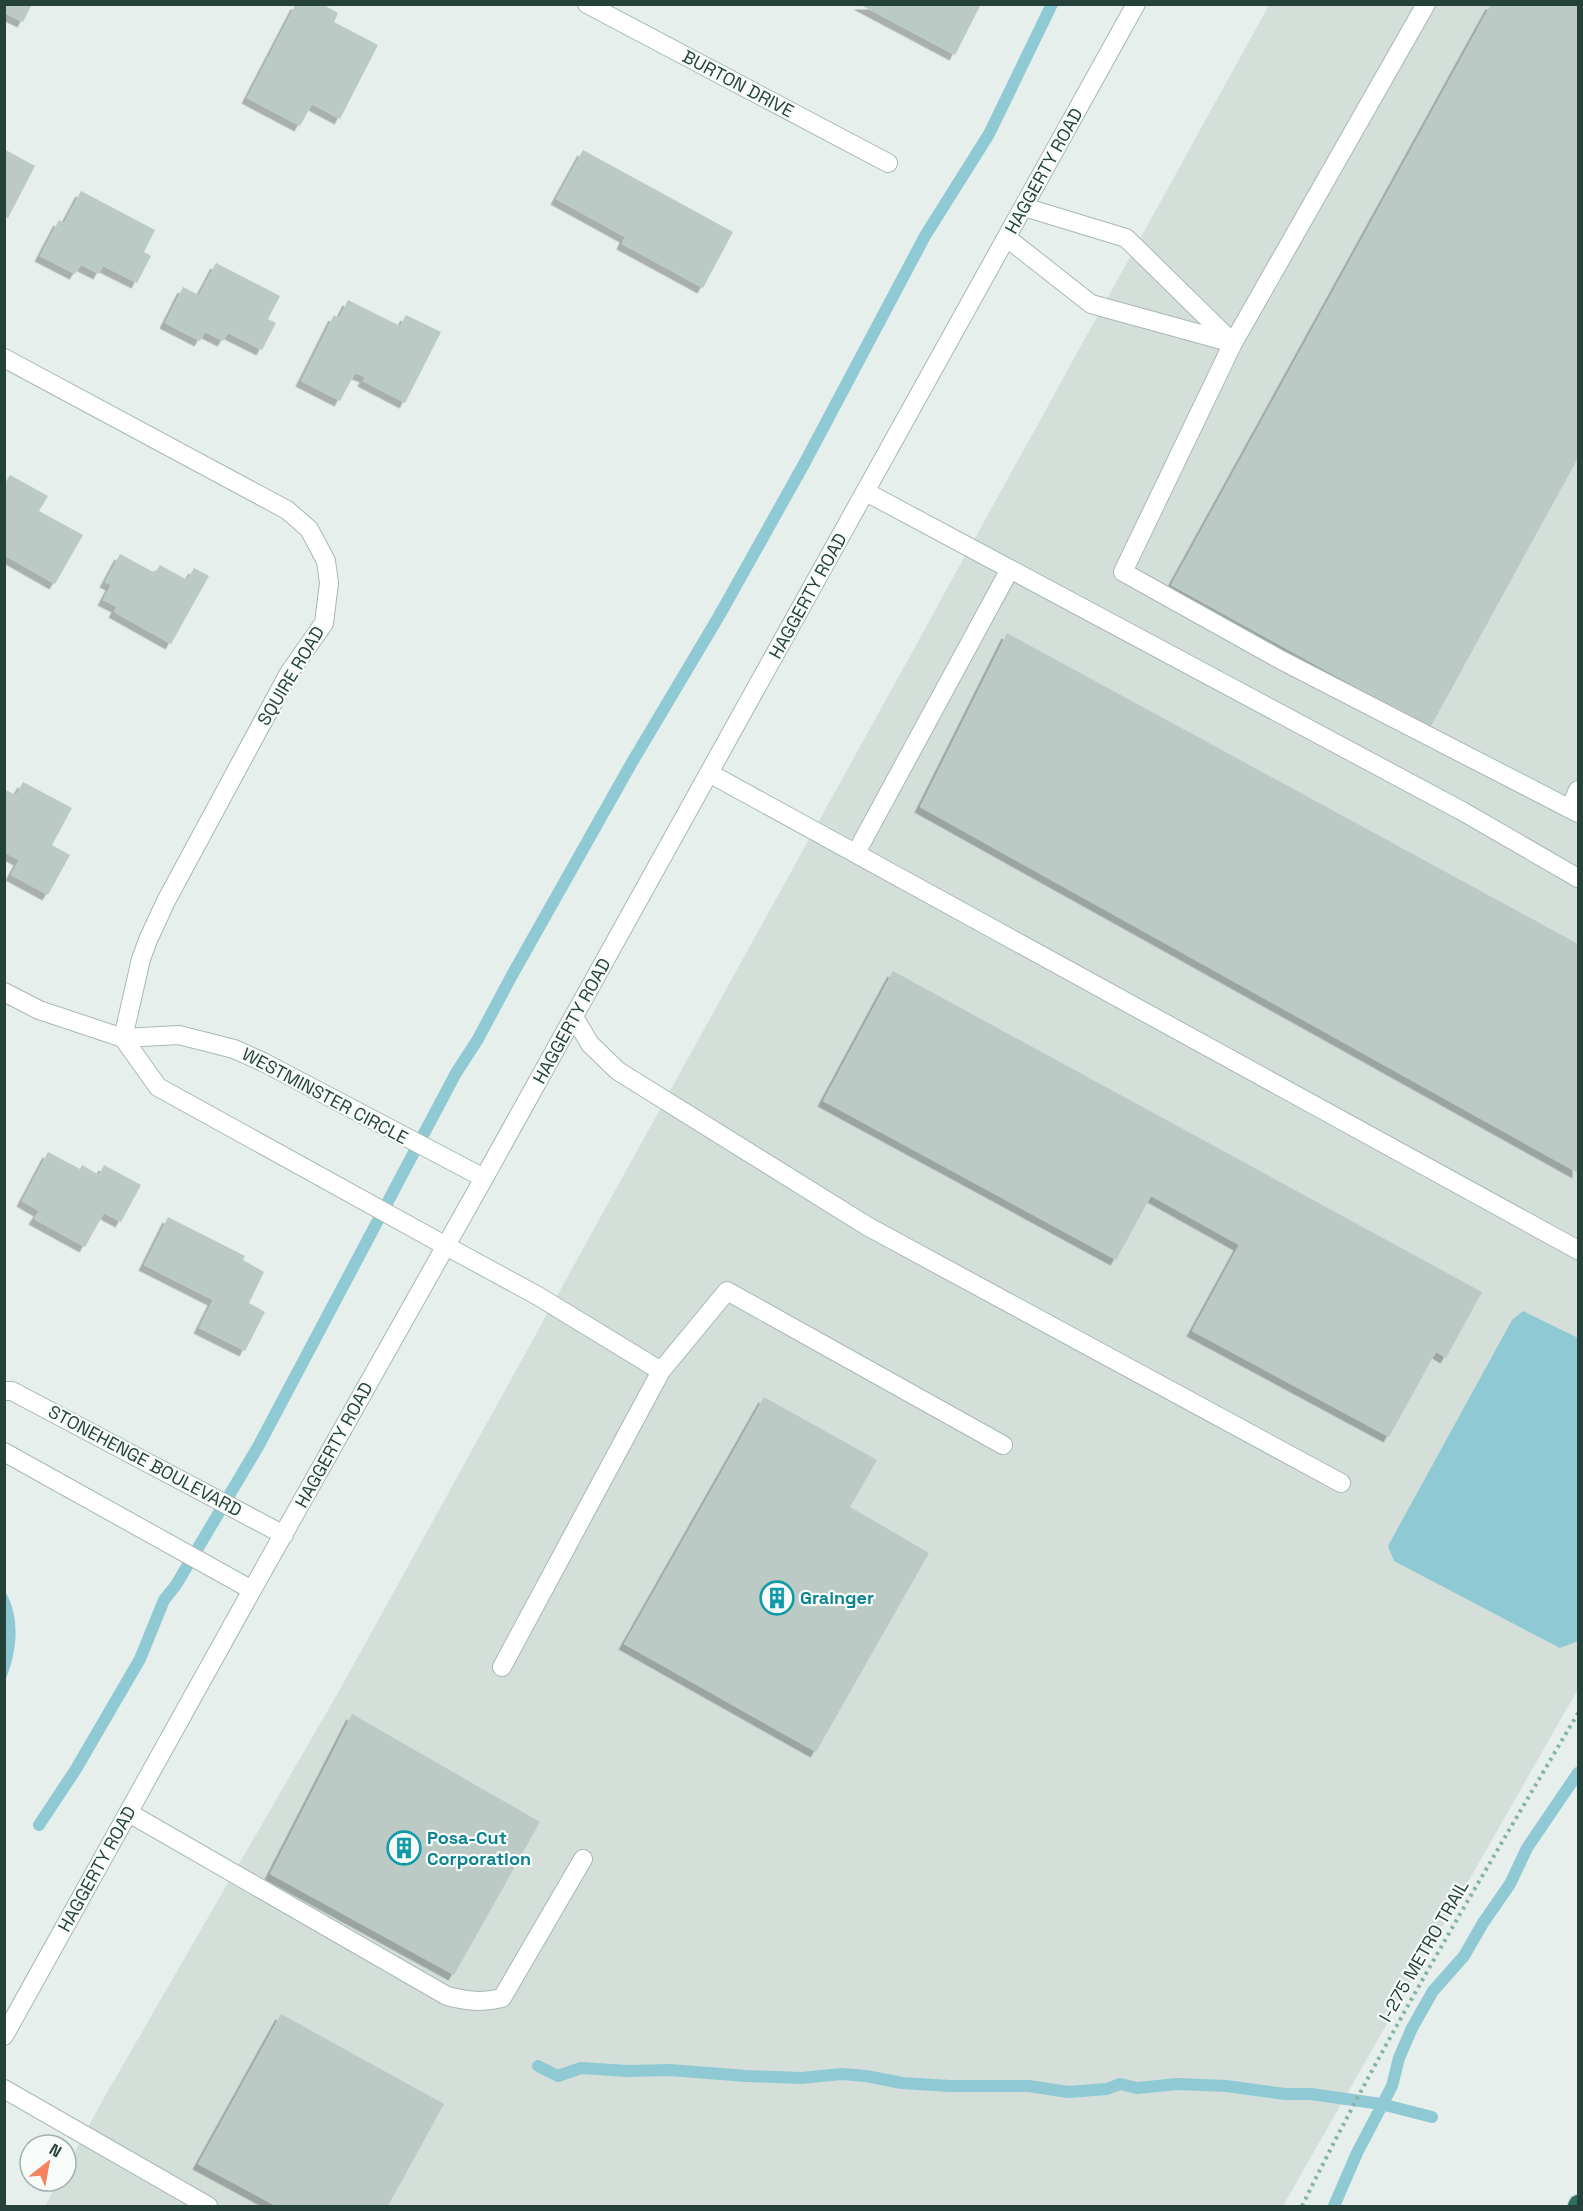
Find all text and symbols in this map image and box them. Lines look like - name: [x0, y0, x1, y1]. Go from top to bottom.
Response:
- street label: BURTON DRIVE: [679, 45, 798, 123]
- street label: HAGGERTY ROAD: [999, 104, 1088, 238]
- street label: HAGGERTY ROAD: [763, 529, 852, 663]
- street label: SQUIRE ROAD: [252, 622, 329, 730]
- street label: HAGGERTY ROAD: [527, 954, 616, 1088]
- street label: WESTMINSTER CIRCLE: [238, 1042, 412, 1149]
- street label: HAGGERTY ROAD: [289, 1378, 378, 1512]
- street label: STONEHENGE BOULEVARD: [45, 1400, 246, 1521]
- building icon: Grainger: [759, 1580, 795, 1616]
- place label: Grainger: [800, 1586, 874, 1609]
- street label: HAGGERTY ROAD: [52, 1802, 141, 1936]
- place label: Posa-Cut Corporation: [427, 1826, 531, 1870]
- building icon: Posa-Cut Corporation: [386, 1830, 422, 1866]
- street label: I-275 METRO TRAIL: [1374, 1875, 1474, 2026]
- north arrow: [18, 2133, 78, 2193]
- text: N: [45, 2139, 65, 2162]

